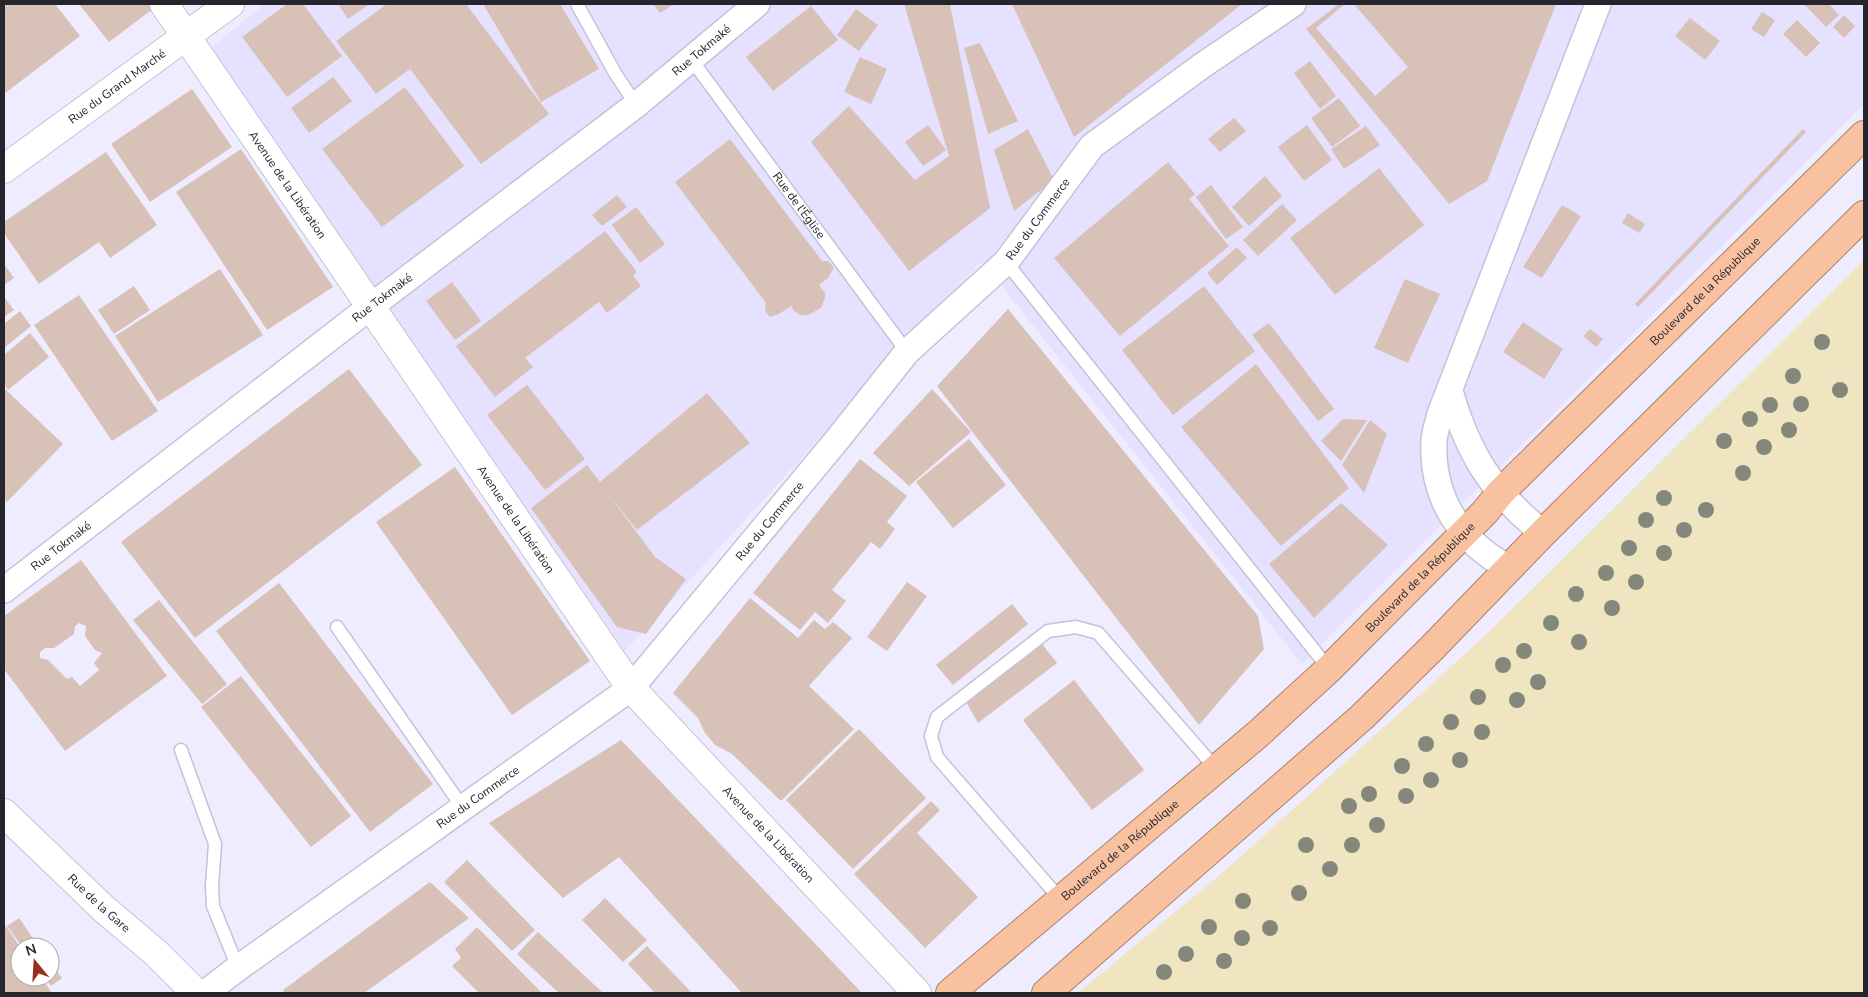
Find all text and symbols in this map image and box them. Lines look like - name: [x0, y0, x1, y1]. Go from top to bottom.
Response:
- street label: Rue Tokmaké: [669, 21, 734, 80]
- street label: Rue du Grand Marché: [65, 45, 169, 127]
- street label: Avenue de la Libération: [245, 128, 330, 242]
- street label: Rue de l'Église: [769, 169, 829, 242]
- street label: Rue du Commerce: [1002, 175, 1074, 263]
- street label: Boulevard de la République: [1646, 233, 1764, 349]
- street label: Rue Tokmaké: [349, 270, 416, 326]
- street label: Avenue de la Libération: [473, 462, 558, 576]
- street label: Rue du Commerce: [732, 478, 807, 564]
- street label: Rue Tokmaké: [28, 518, 94, 574]
- street label: Boulevard de la République: [1362, 519, 1478, 636]
- street label: Rue du Commerce: [433, 762, 523, 832]
- street label: Avenue de la Libération: [719, 783, 818, 886]
- street label: Boulevard de la République: [1058, 796, 1182, 904]
- street label: Rue de la Gare: [64, 870, 134, 936]
- north arrow: [10, 937, 60, 987]
- text: N: [23, 939, 39, 961]

